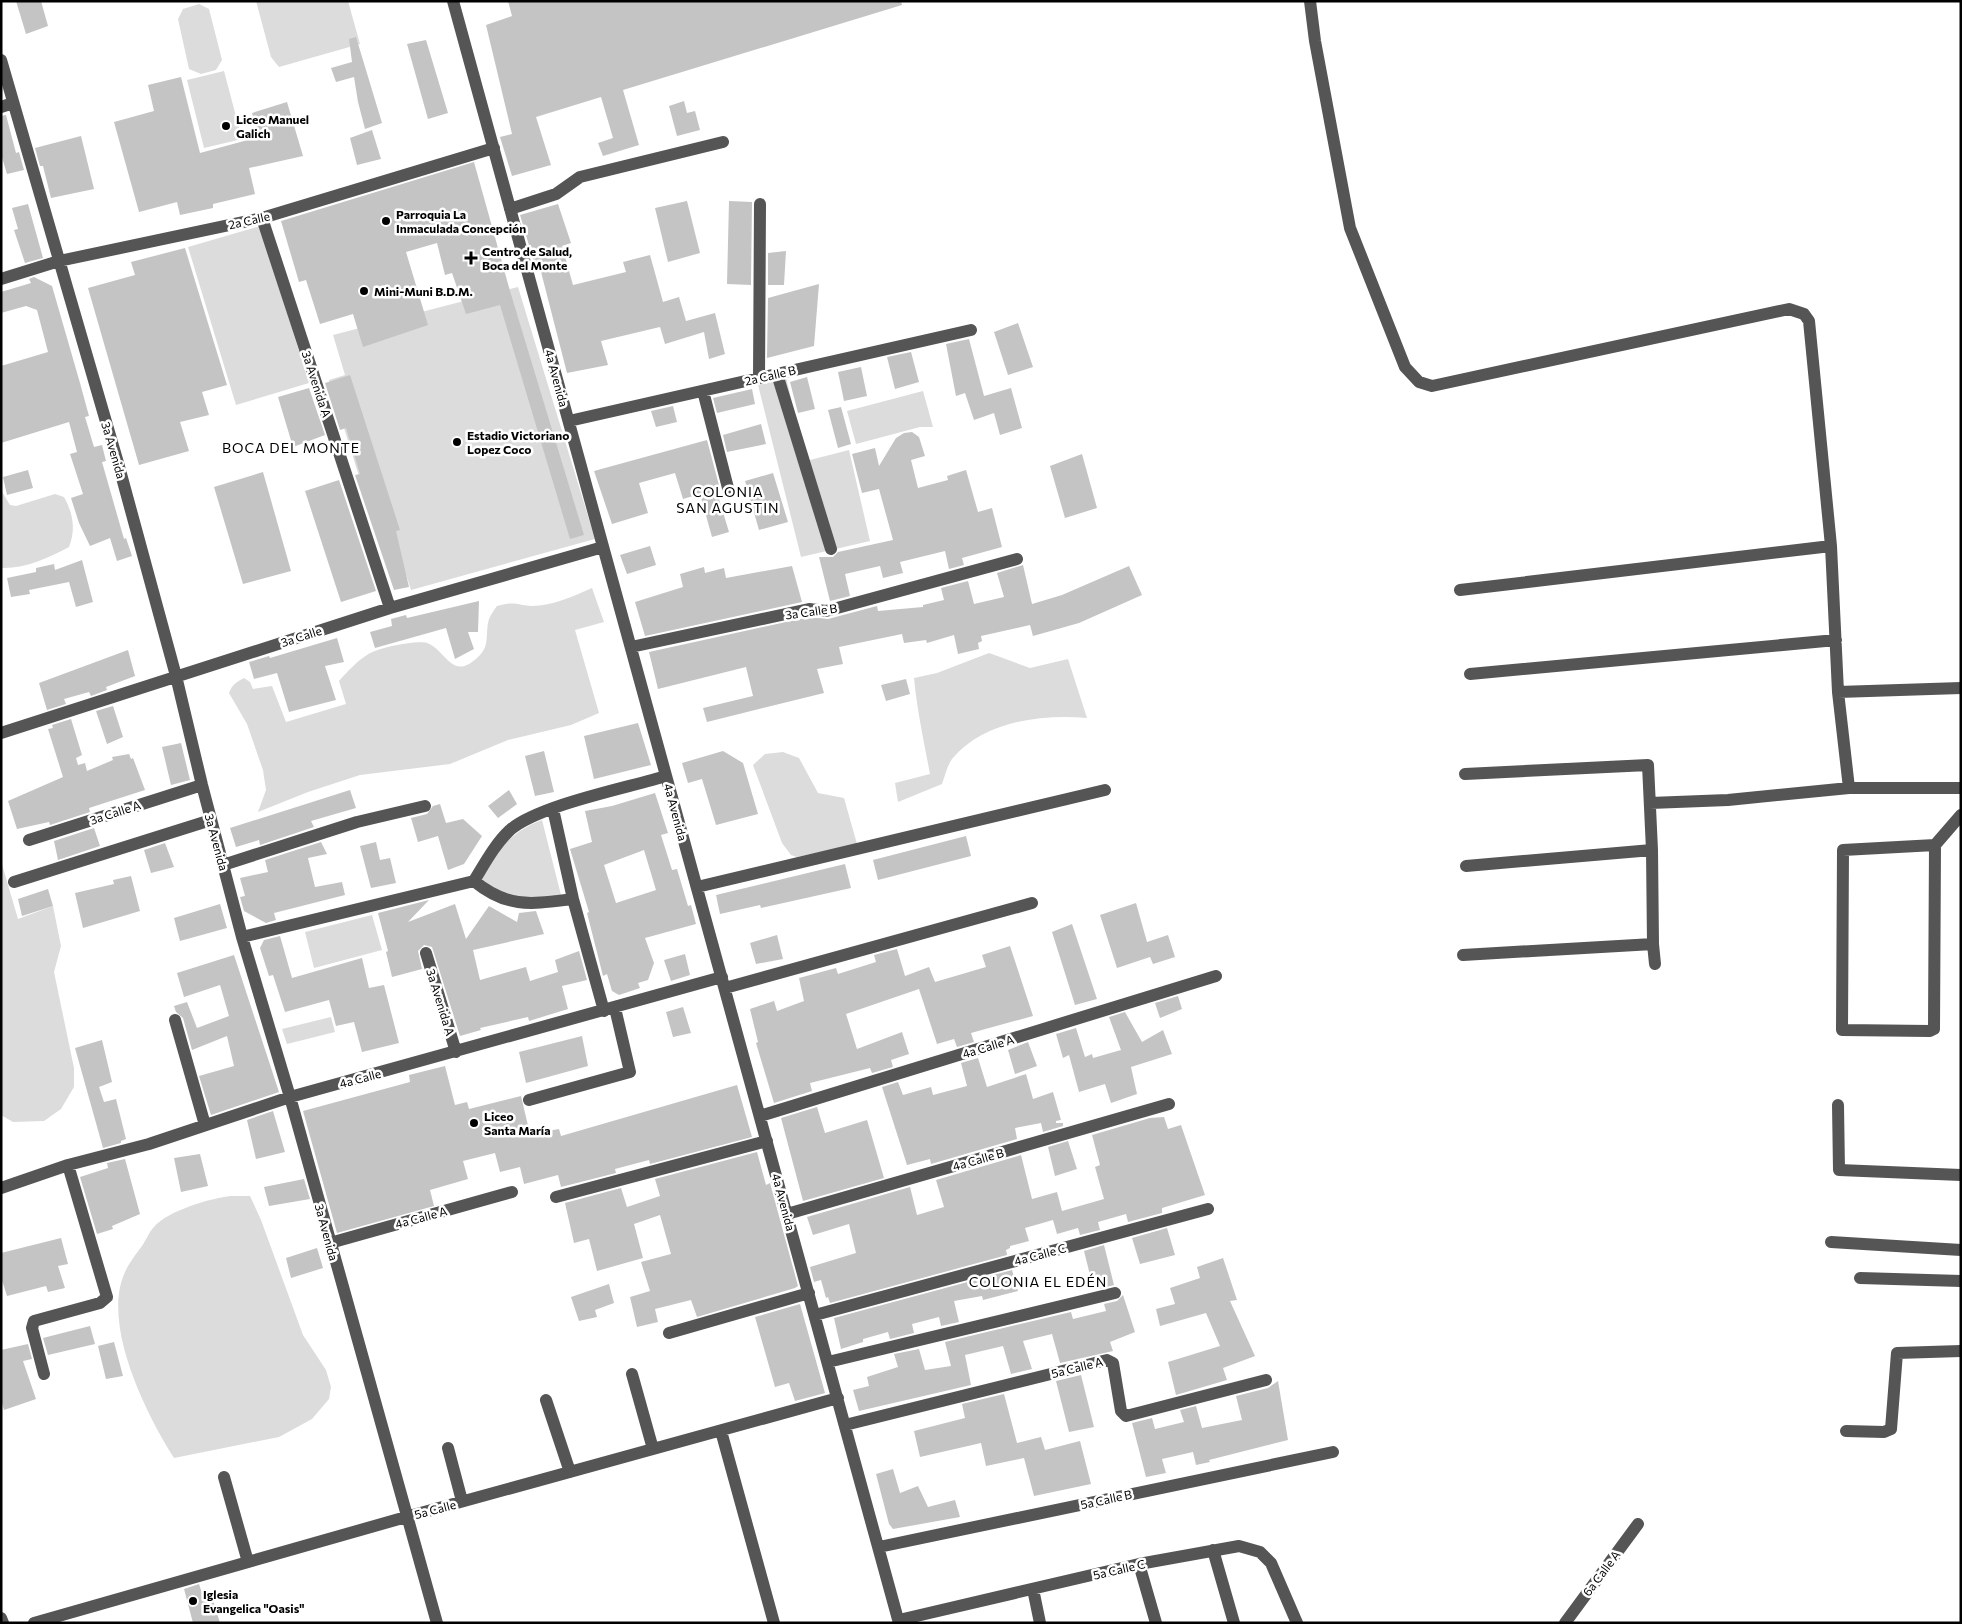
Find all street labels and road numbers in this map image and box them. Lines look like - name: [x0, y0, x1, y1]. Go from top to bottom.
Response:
- street label: 2a Calle: [227, 208, 271, 232]
- street label: 4a Avenida: [543, 348, 571, 408]
- street label: 3a Avenida A: [300, 349, 334, 419]
- street label: 2a Calle B: [743, 362, 797, 388]
- street label: 3a Avenida: [99, 420, 129, 480]
- street label: 3a Calle B: [784, 600, 838, 622]
- street label: 3a Calle: [279, 623, 323, 649]
- street label: 4a Avenida: [662, 782, 690, 842]
- street label: 3a Calle A: [88, 797, 142, 827]
- street label: 3a Avenida: [203, 812, 231, 872]
- street label: 3a Avenida A: [424, 967, 458, 1037]
- street label: 4a Calle A: [960, 1032, 1016, 1060]
- street label: 4a Calle: [338, 1066, 382, 1090]
- street label: 4a Calle B: [951, 1145, 1006, 1173]
- street label: 4a Avenida: [770, 1172, 798, 1232]
- street label: 3a Avenida: [313, 1202, 341, 1262]
- street label: 4a Calle A: [393, 1203, 449, 1231]
- street label: 4a Calle C: [1012, 1240, 1068, 1268]
- street label: 5a Calle A: [1050, 1354, 1104, 1380]
- street label: 5a Calle B: [1079, 1487, 1133, 1511]
- street label: 5a Calle: [413, 1497, 457, 1521]
- street label: 6a Calle A: [1579, 1547, 1623, 1599]
- street label: 5a Calle C: [1092, 1556, 1146, 1582]

